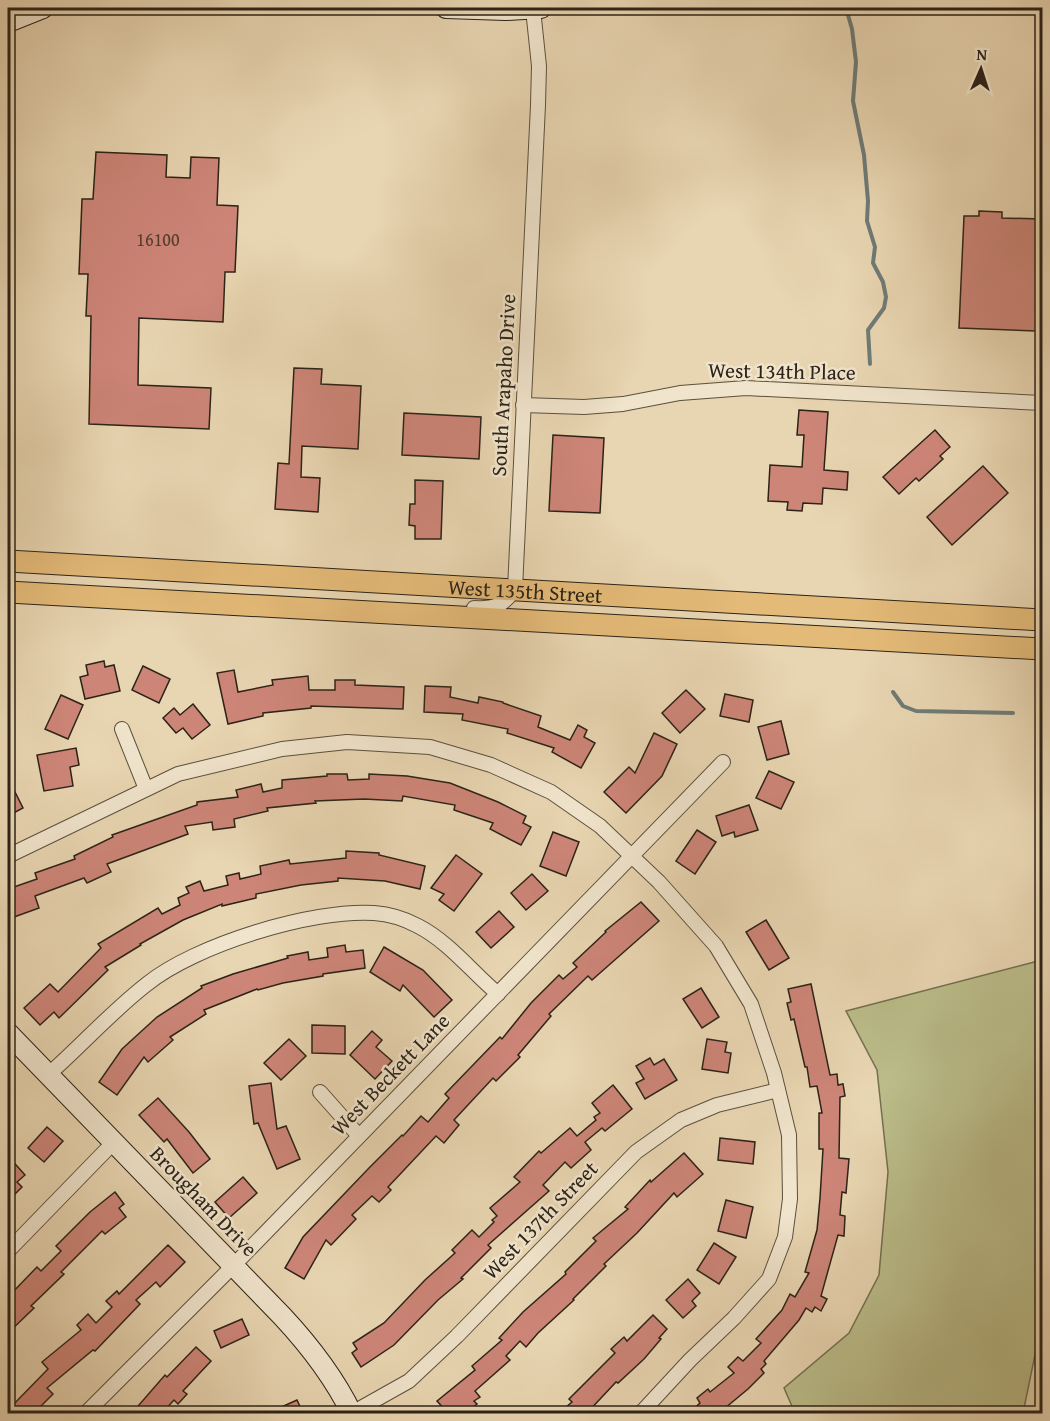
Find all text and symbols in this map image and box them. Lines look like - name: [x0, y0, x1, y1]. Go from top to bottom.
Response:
- north arrow: [951, 39, 1011, 99]
- text: N: [976, 42, 988, 66]
- house number: 16100: [136, 226, 180, 253]
- street label: South Arapaho Drive: [483, 293, 523, 477]
- street label: West 134th Place: [708, 354, 856, 388]
- street label: West 135th Street: [447, 571, 604, 610]
- street label: West Beckett Lane: [323, 1006, 457, 1142]
- street label: Brougham Drive: [143, 1139, 265, 1263]
- street label: West 137th Street: [475, 1153, 605, 1286]

